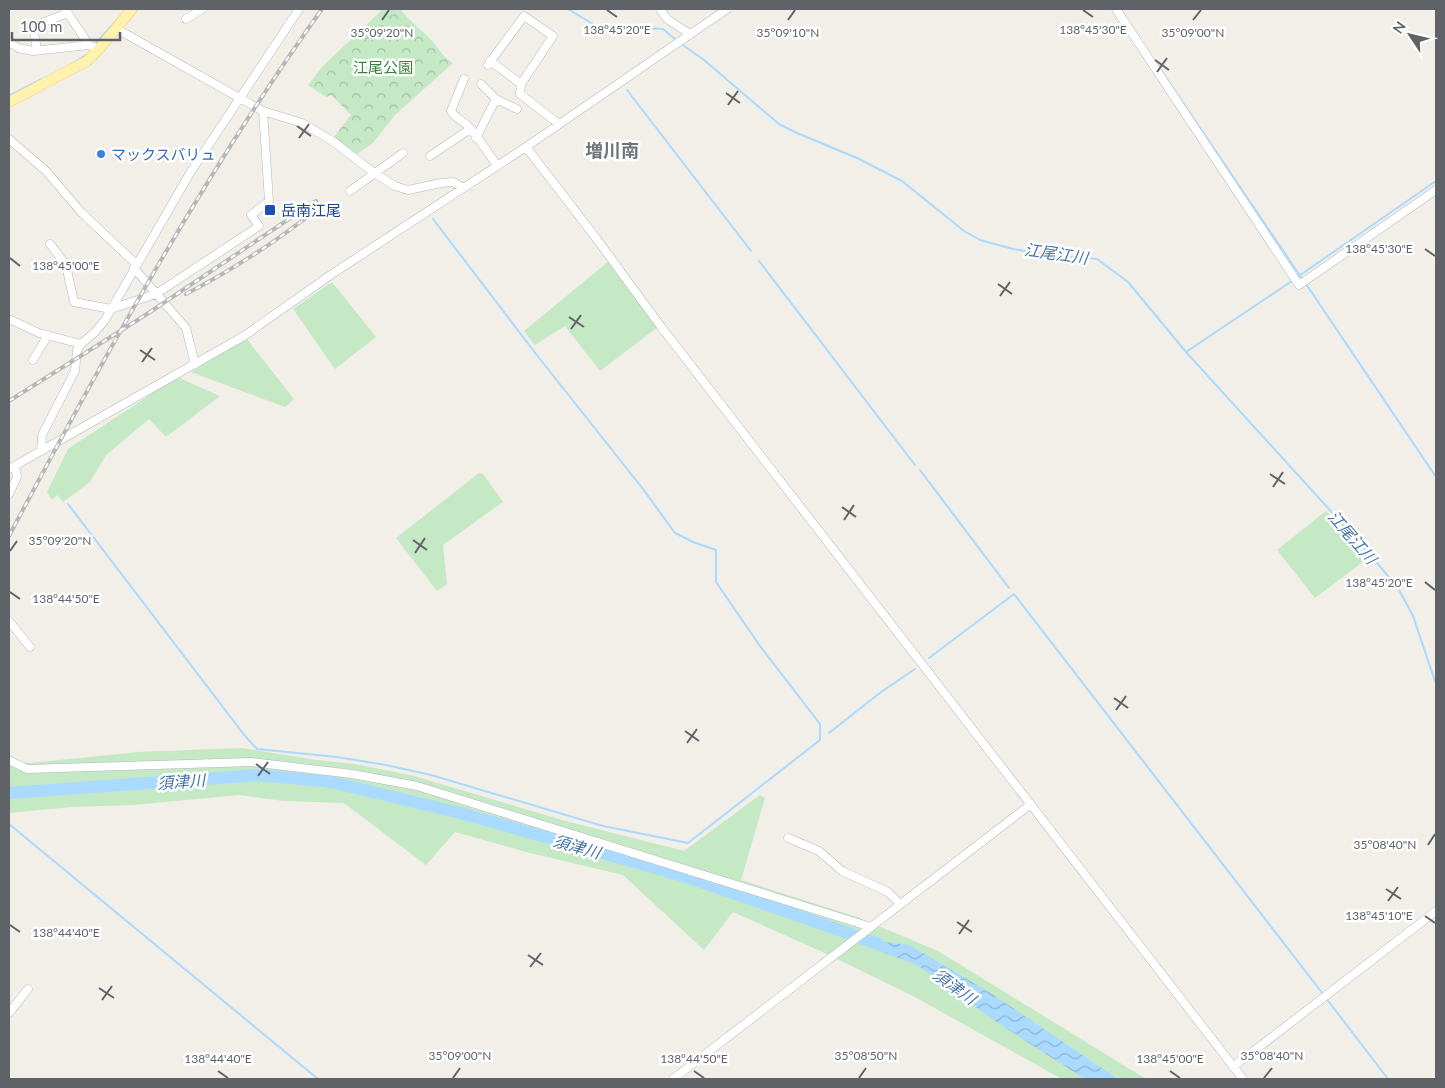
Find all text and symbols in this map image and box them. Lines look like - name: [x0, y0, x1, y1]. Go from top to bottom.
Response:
- scale bar: [12, 10, 120, 42]
- north arrow: [1385, 10, 1435, 60]
- text: 100 m: [20, 17, 62, 35]
- text: N: [1389, 18, 1409, 37]
- text: 138°45'20"E: [583, 22, 651, 37]
- text: 138°45'30"E: [1059, 22, 1127, 37]
- text: 35°09'20"N: [351, 25, 413, 40]
- text: 35°09'10"N: [757, 25, 819, 40]
- text: 35°09'00"N: [1162, 25, 1224, 40]
- park label: 江尾公園: [353, 58, 413, 76]
- district label: 増川南: [585, 139, 639, 161]
- place label: マックスバリュ: [111, 145, 216, 163]
- marker: マックスバリュ: [95, 148, 107, 160]
- place label: 岳南江尾: [281, 201, 341, 219]
- marker: 岳南江尾: [263, 203, 277, 217]
- water label: 江尾江川: [1023, 239, 1091, 267]
- text: 138°45'30"E: [1345, 241, 1413, 256]
- text: 138°45'00"E: [32, 258, 100, 273]
- water label: 江尾江川: [1325, 507, 1382, 569]
- text: 35°09'20"N: [29, 533, 91, 548]
- text: 138°45'20"E: [1345, 575, 1413, 590]
- text: 138°44'50"E: [32, 591, 100, 606]
- water label: 須津川: [156, 770, 208, 792]
- water label: 須津川: [551, 830, 605, 862]
- text: 35°08'40"N: [1354, 837, 1416, 852]
- text: 138°45'10"E: [1345, 908, 1413, 923]
- text: 138°44'40"E: [32, 925, 100, 940]
- water label: 須津川: [930, 964, 982, 1009]
- text: 35°09'00"N: [429, 1048, 491, 1063]
- text: 35°08'50"N: [835, 1048, 897, 1063]
- text: 35°08'40"N: [1241, 1048, 1303, 1063]
- text: 138°44'40"E: [184, 1051, 252, 1066]
- text: 138°44'50"E: [660, 1051, 728, 1066]
- text: 138°45'00"E: [1136, 1051, 1204, 1066]

